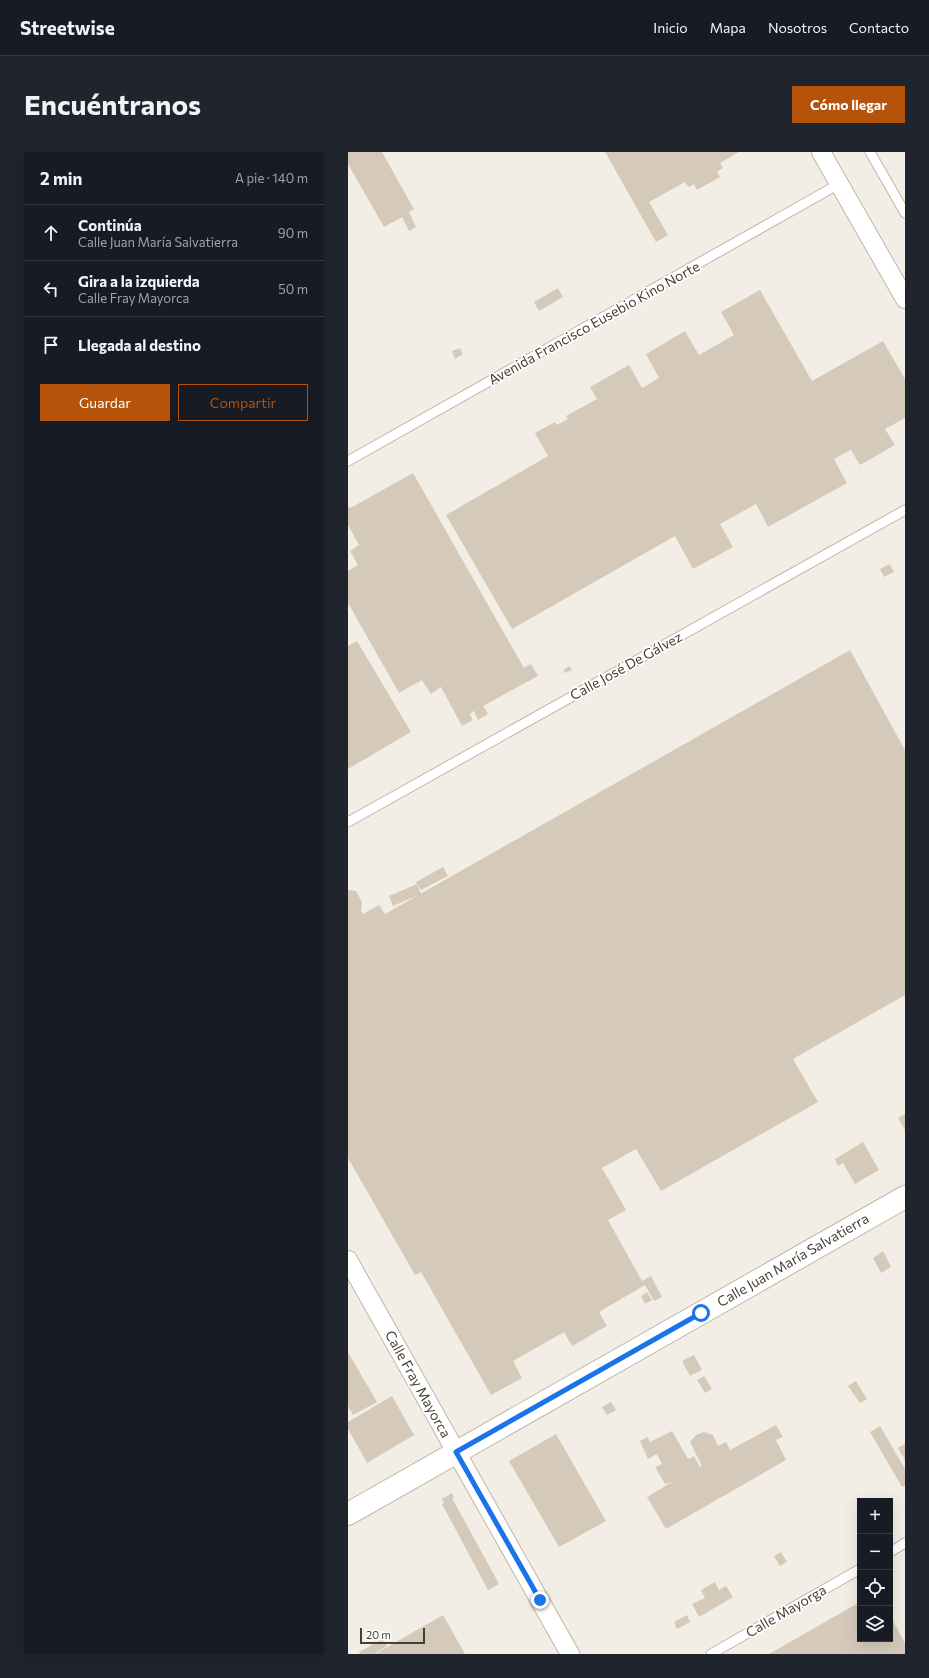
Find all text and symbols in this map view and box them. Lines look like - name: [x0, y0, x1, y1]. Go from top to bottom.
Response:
- text: Streetwise: [20, 16, 115, 39]
- text: Inicio: [653, 19, 688, 36]
- text: Mapa: [710, 19, 746, 36]
- text: Nosotros: [768, 19, 827, 36]
- text: Contacto: [849, 19, 909, 36]
- button: Cómo llegar: [792, 86, 905, 123]
- text: Encuéntranos: [24, 87, 201, 121]
- text: 2 min: [40, 168, 82, 189]
- text: A pie · 140 m: [235, 170, 308, 186]
- text: Continúa: [78, 216, 142, 234]
- icon: ahead: [40, 222, 62, 244]
- text: 90 m: [278, 225, 308, 241]
- text: Calle Juan María Salvatierra: [78, 234, 238, 250]
- street label: Avenida Francisco Eusebio Kino Norte: [485, 257, 702, 388]
- text: Gira a la izquierda: [78, 272, 200, 290]
- icon: left: [40, 278, 62, 300]
- text: 50 m: [278, 281, 308, 297]
- text: Calle Fray Mayorca: [78, 290, 189, 306]
- icon: arrive: [40, 334, 62, 356]
- text: Llegada al destino: [78, 336, 201, 354]
- button: Guardar: [40, 384, 170, 421]
- button: Compartir: [178, 384, 308, 421]
- street label: Calle José De Gálvez: [567, 628, 685, 703]
- street label: Calle Juan María Salvatierra: [714, 1209, 872, 1310]
- route start: [692, 1304, 710, 1322]
- street label: Calle Fray Mayorca: [382, 1327, 455, 1440]
- map controls: [857, 1498, 893, 1642]
- button: +: [857, 1498, 893, 1534]
- button: −: [857, 1534, 893, 1570]
- button: locate: [857, 1570, 893, 1606]
- street label: Calle Mayorga: [742, 1581, 829, 1640]
- route end: [531, 1591, 549, 1609]
- button: layers: [857, 1606, 893, 1642]
- scale bar: [360, 1626, 425, 1645]
- text: 20 m: [366, 1628, 391, 1641]

